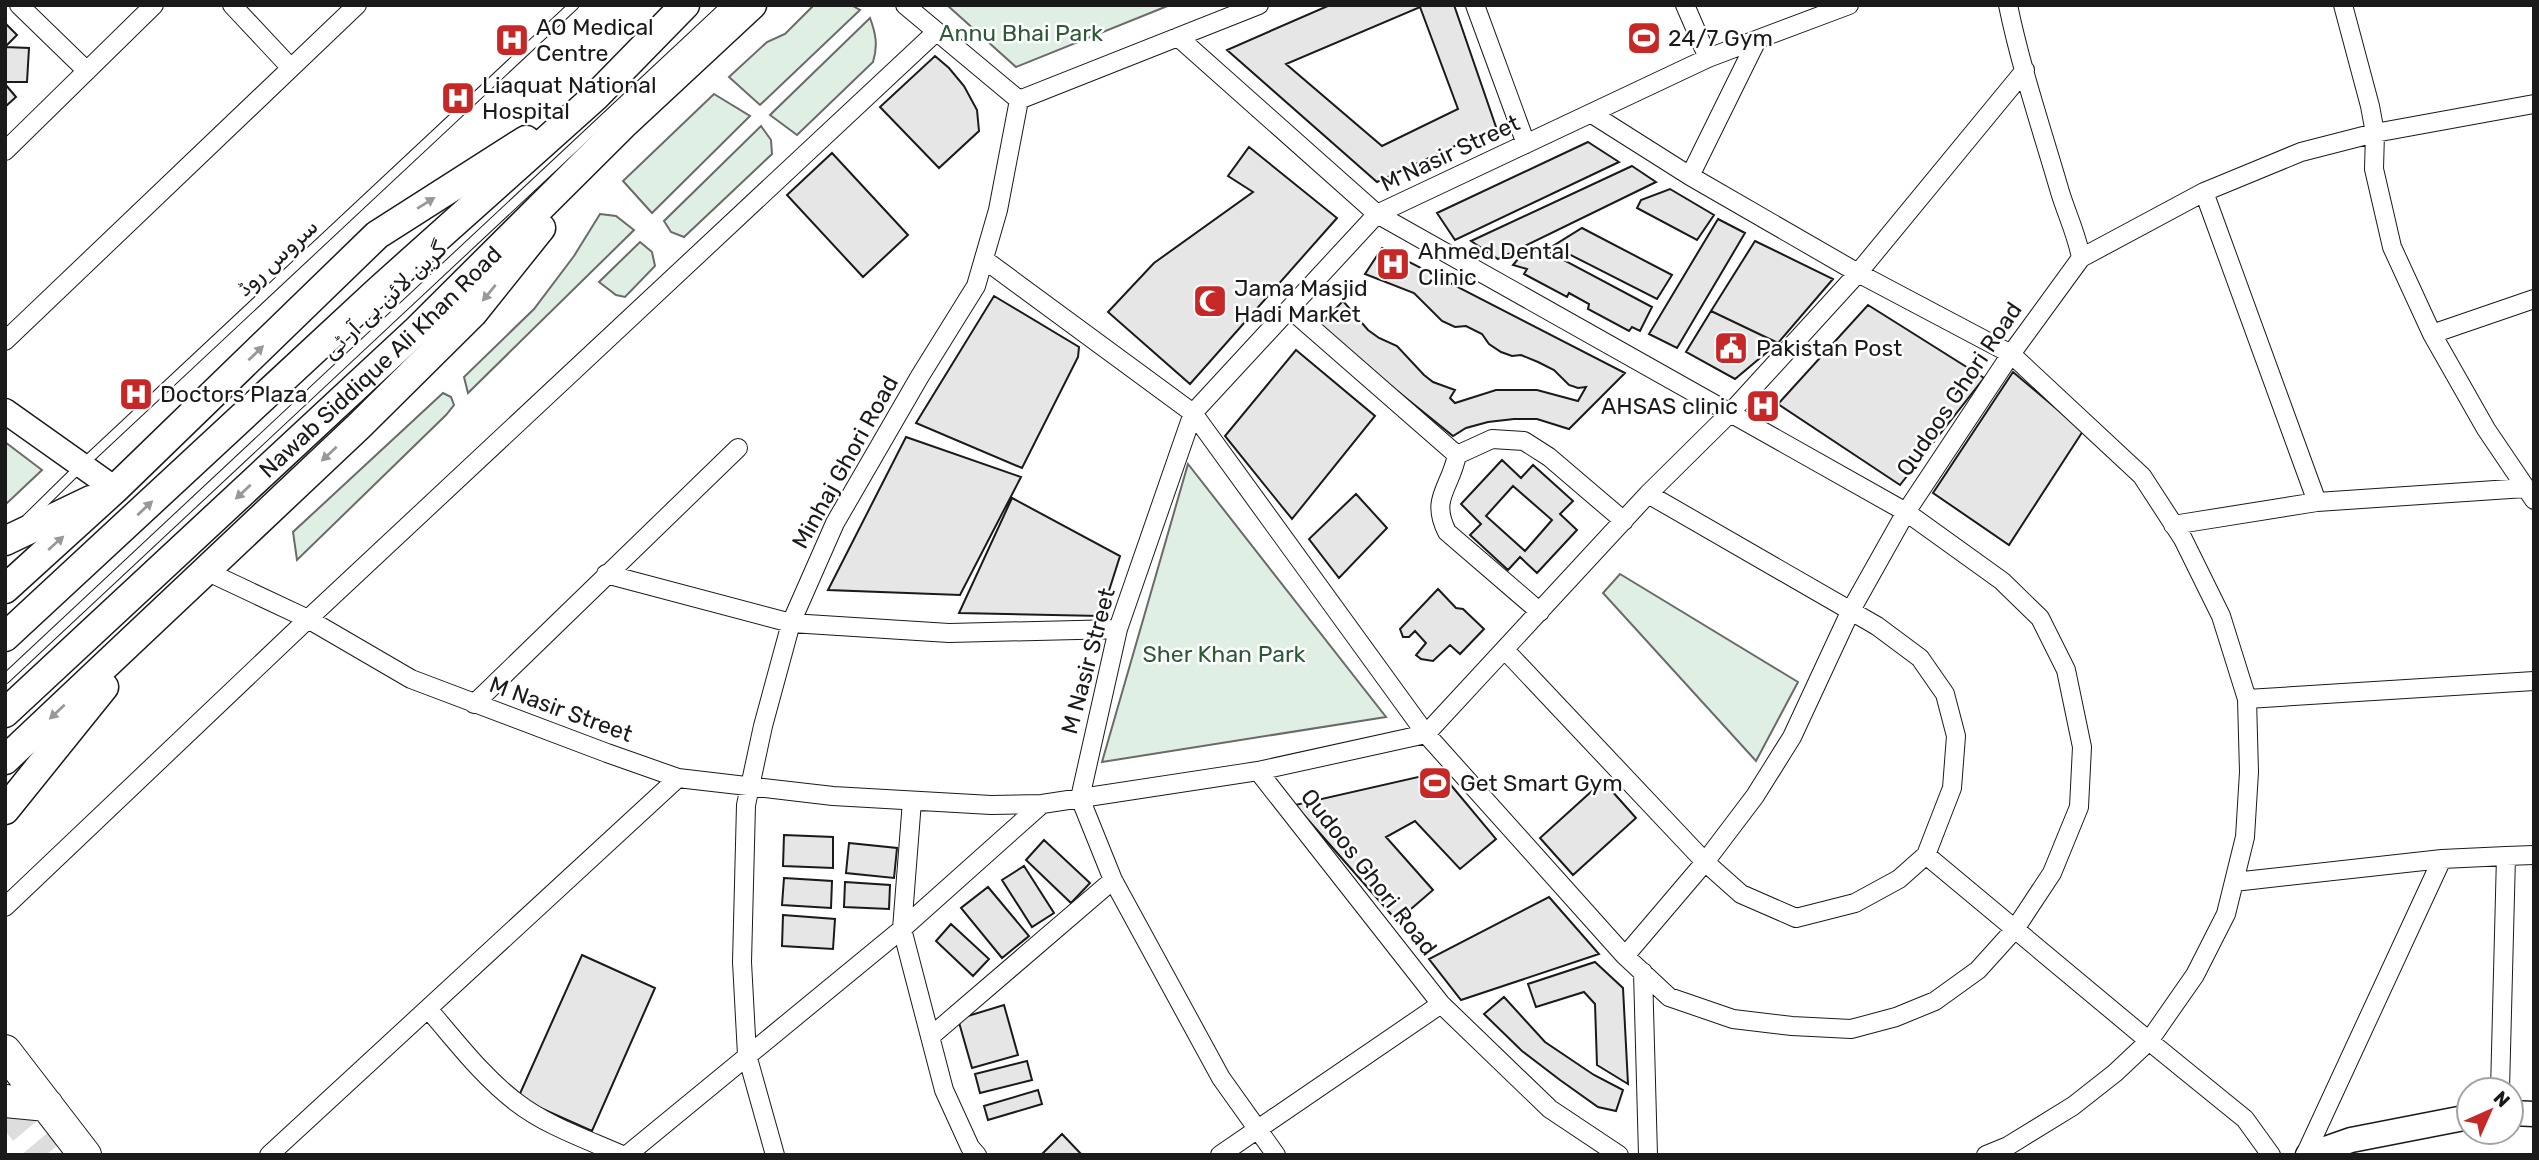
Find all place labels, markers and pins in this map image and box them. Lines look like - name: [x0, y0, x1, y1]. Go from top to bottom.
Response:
- place label: AO Medical Centre: [536, 13, 654, 67]
- sports icon: 24/7 Gym: [1625, 19, 1663, 57]
- hospital icon: AO Medical Centre: [493, 21, 531, 59]
- place label: 24/7 Gym: [1668, 24, 1773, 52]
- place label: Liaquat National Hospital: [482, 71, 657, 125]
- hospital icon: Liaquat National Hospital: [439, 79, 477, 117]
- place label: Ahmed Dental Clinic: [1418, 237, 1570, 291]
- hospital icon: Ahmed Dental Clinic: [1374, 245, 1412, 283]
- place label: Jama Masjid Hadi Market: [1234, 274, 1368, 328]
- mosque icon: Jama Masjid Hadi Market: [1191, 282, 1229, 320]
- public building icon: Pakistan Post: [1712, 329, 1750, 367]
- place label: Pakistan Post: [1756, 334, 1902, 362]
- hospital icon: Doctors Plaza: [117, 375, 155, 413]
- place label: Doctors Plaza: [160, 380, 308, 408]
- hospital icon: AHSAS clinic: [1744, 387, 1782, 425]
- place label: AHSAS clinic: [1601, 392, 1738, 420]
- sports icon: Get Smart Gym: [1416, 764, 1454, 802]
- place label: Get Smart Gym: [1460, 769, 1623, 797]

